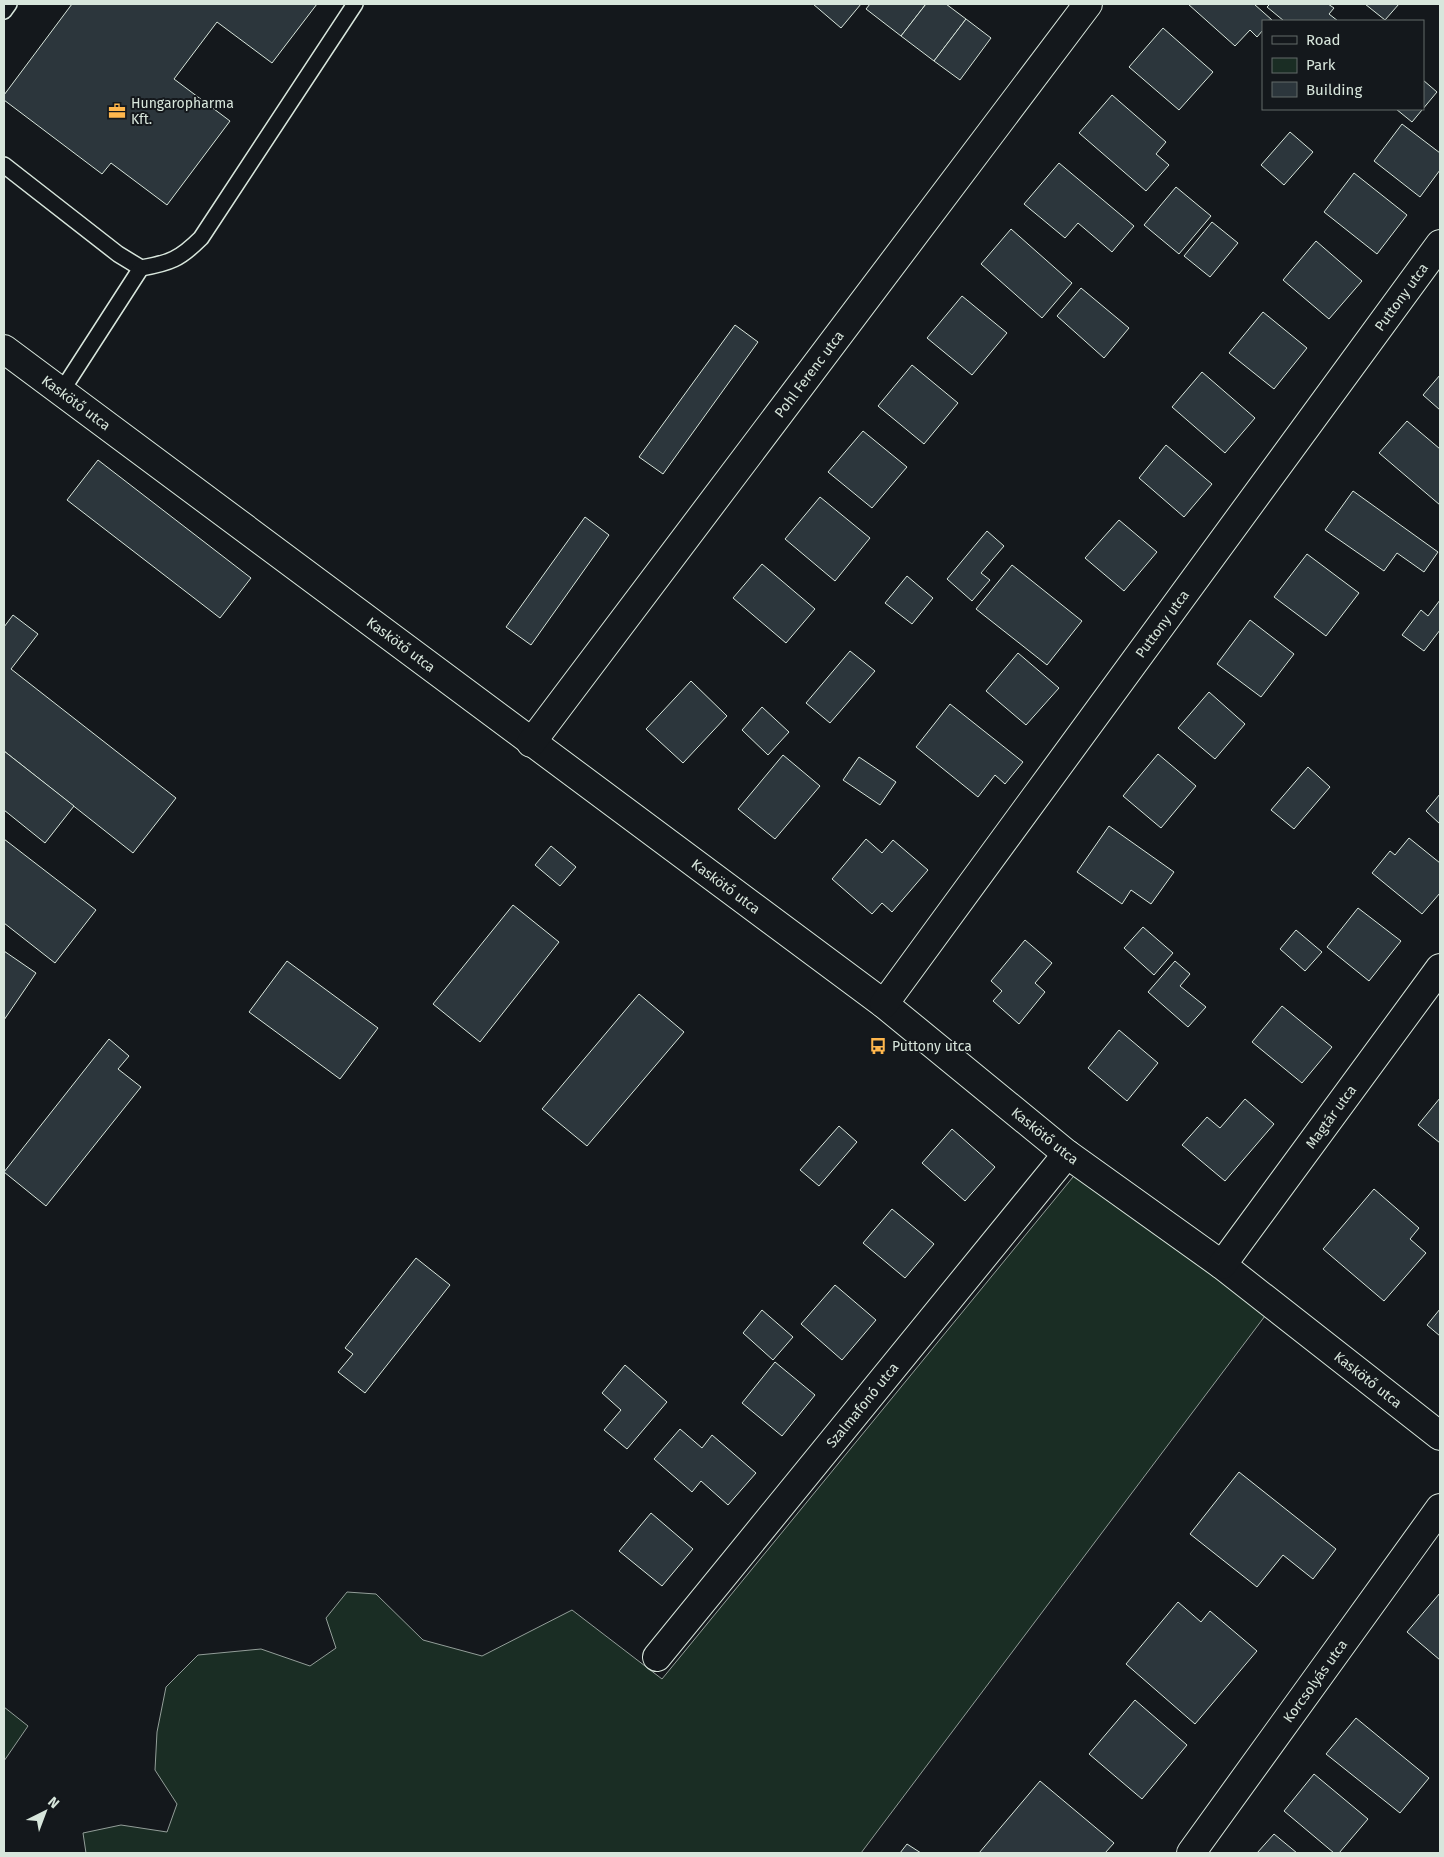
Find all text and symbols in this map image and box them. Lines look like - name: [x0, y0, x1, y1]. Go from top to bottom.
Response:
- legend: [1262, 20, 1424, 110]
- text: Road: [1306, 31, 1341, 49]
- text: Park: [1306, 56, 1336, 74]
- text: Building: [1306, 81, 1362, 99]
- place label: Hungaropharma Kft.: [131, 95, 234, 128]
- office icon: Hungaropharma Kft.: [107, 101, 127, 121]
- street label: Puttony utca: [1371, 260, 1432, 334]
- street label: Pohl Ferenc utca: [771, 327, 847, 421]
- street label: Kaskötő utca: [38, 372, 114, 434]
- street label: Puttony utca: [1132, 587, 1193, 661]
- street label: Kaskötő utca: [363, 613, 439, 676]
- street label: Kaskötő utca: [688, 855, 764, 917]
- bus stop icon: Puttony utca: [868, 1036, 888, 1056]
- place label: Puttony utca: [892, 1038, 972, 1055]
- street label: Magtár utca: [1302, 1082, 1360, 1152]
- street label: Kaskötő utca: [1008, 1103, 1082, 1168]
- street label: Kaskötő utca: [1331, 1348, 1405, 1411]
- street label: Szalmafonó utca: [823, 1359, 902, 1451]
- street label: Korcsolyás utca: [1279, 1636, 1351, 1726]
- north arrow: [20, 1787, 70, 1837]
- text: N: [44, 1793, 63, 1812]

